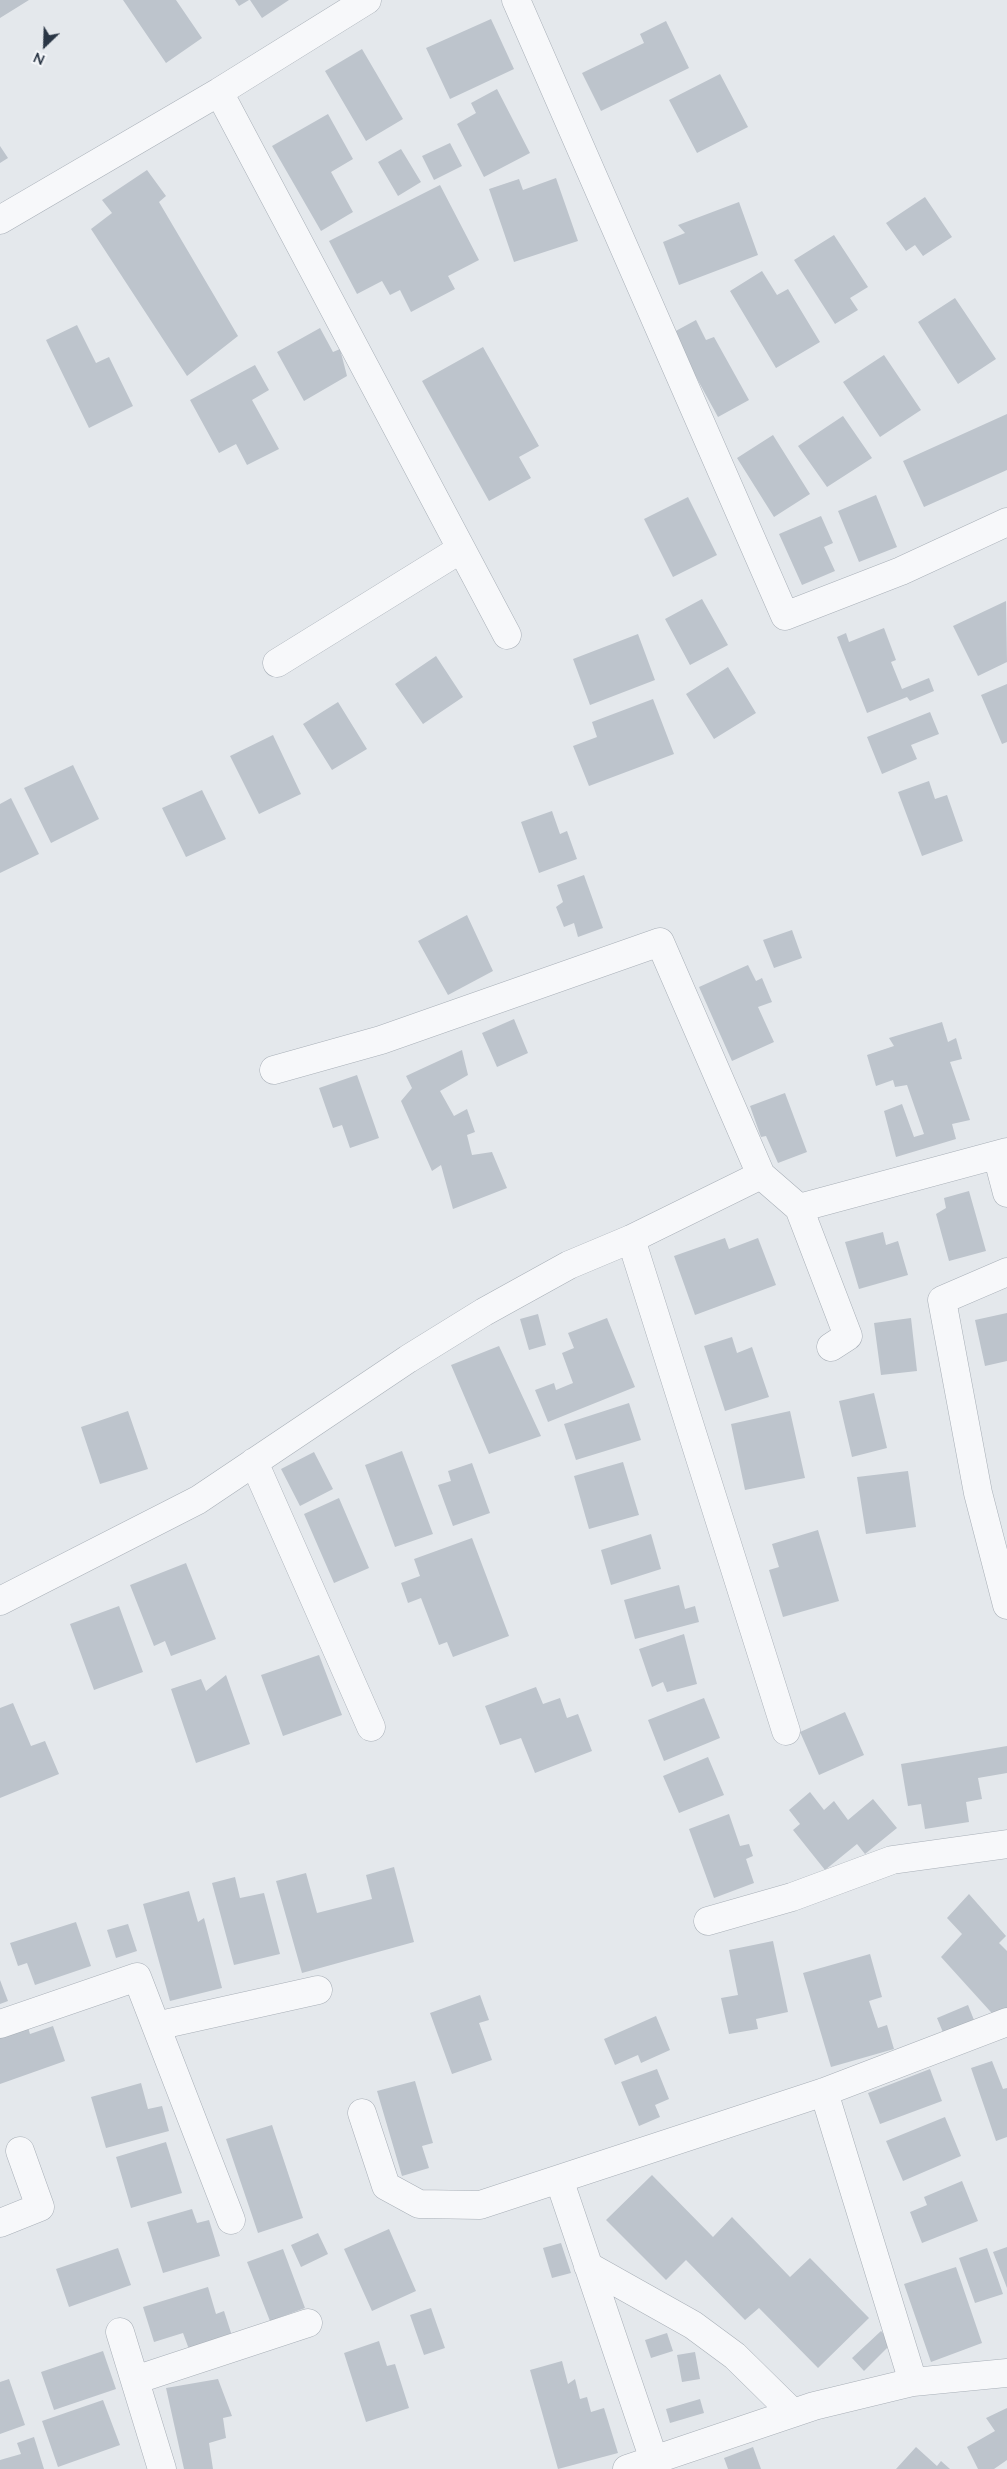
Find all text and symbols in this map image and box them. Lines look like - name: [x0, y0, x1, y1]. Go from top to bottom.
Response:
- north arrow: [20, 20, 70, 70]
- text: N: [30, 49, 47, 69]

